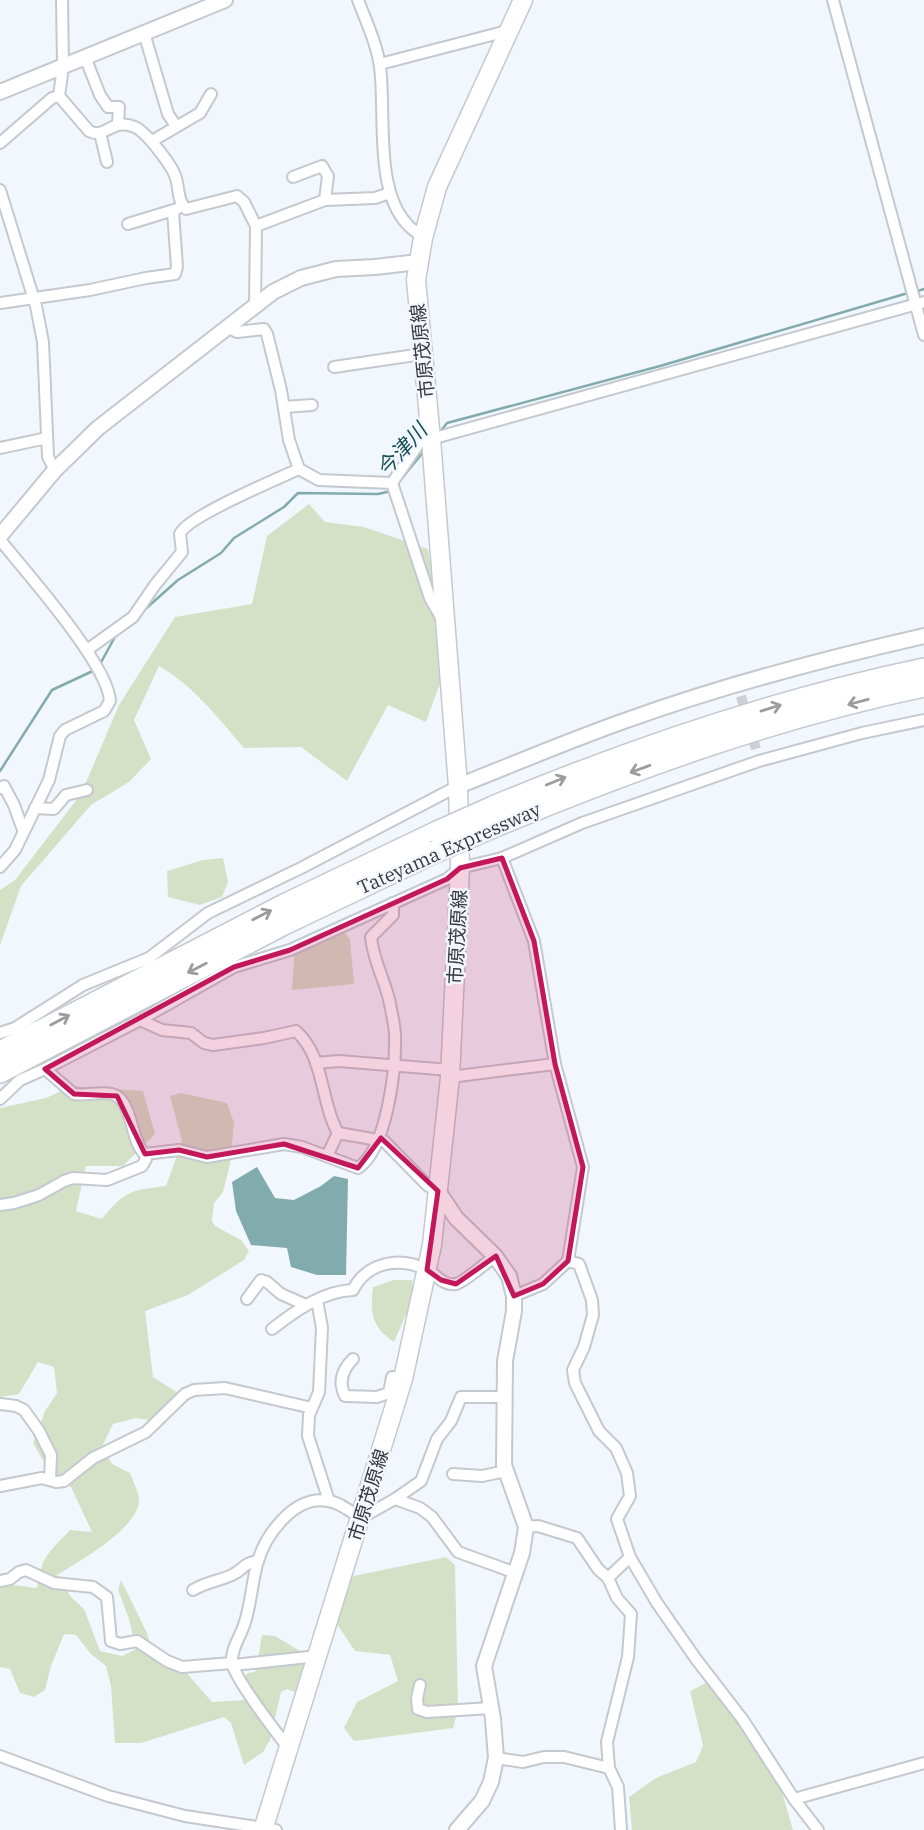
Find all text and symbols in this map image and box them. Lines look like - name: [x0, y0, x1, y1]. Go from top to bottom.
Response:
- street label: 市原茂原線: [405, 302, 439, 400]
- water label: 今津川: [370, 415, 434, 482]
- one-way arrow: [847, 696, 870, 709]
- one-way arrow: [760, 701, 782, 714]
- one-way arrow: [630, 763, 652, 776]
- one-way arrow: [545, 774, 567, 787]
- street label: Tateyama Expressway: [354, 796, 545, 899]
- street label: 市原茂原線: [443, 889, 471, 985]
- one-way arrow: [251, 908, 272, 922]
- one-way arrow: [187, 961, 208, 975]
- one-way arrow: [49, 1013, 70, 1026]
- street label: 市原茂原線: [343, 1446, 393, 1544]

